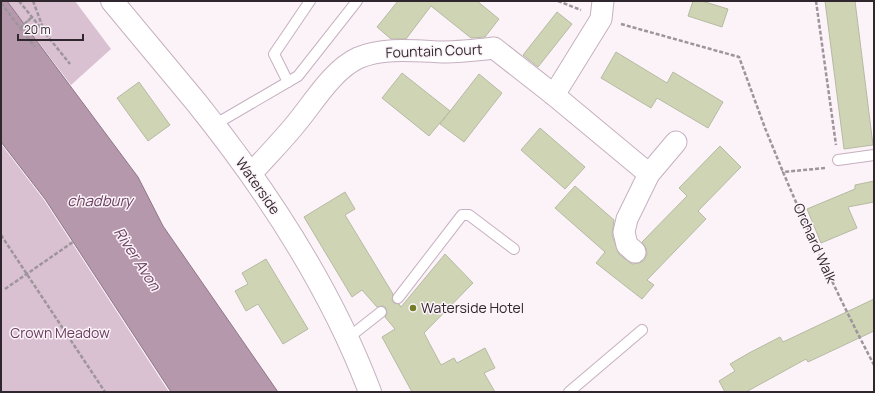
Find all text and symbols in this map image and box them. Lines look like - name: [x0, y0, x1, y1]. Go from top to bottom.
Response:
- scale bar: [18, 16, 83, 42]
- text: 20 m: [24, 21, 51, 38]
- street label: Fountain Court: [385, 39, 483, 62]
- street label: Waterside: [232, 153, 285, 218]
- water label: chadbury: [67, 190, 135, 211]
- street label: Orchard Walk: [789, 200, 842, 287]
- water label: River Avon: [109, 223, 166, 295]
- place label: Waterside Hotel: [421, 298, 524, 317]
- marker: Waterside Hotel: [408, 303, 418, 313]
- park label: Crown Meadow: [10, 323, 110, 342]

